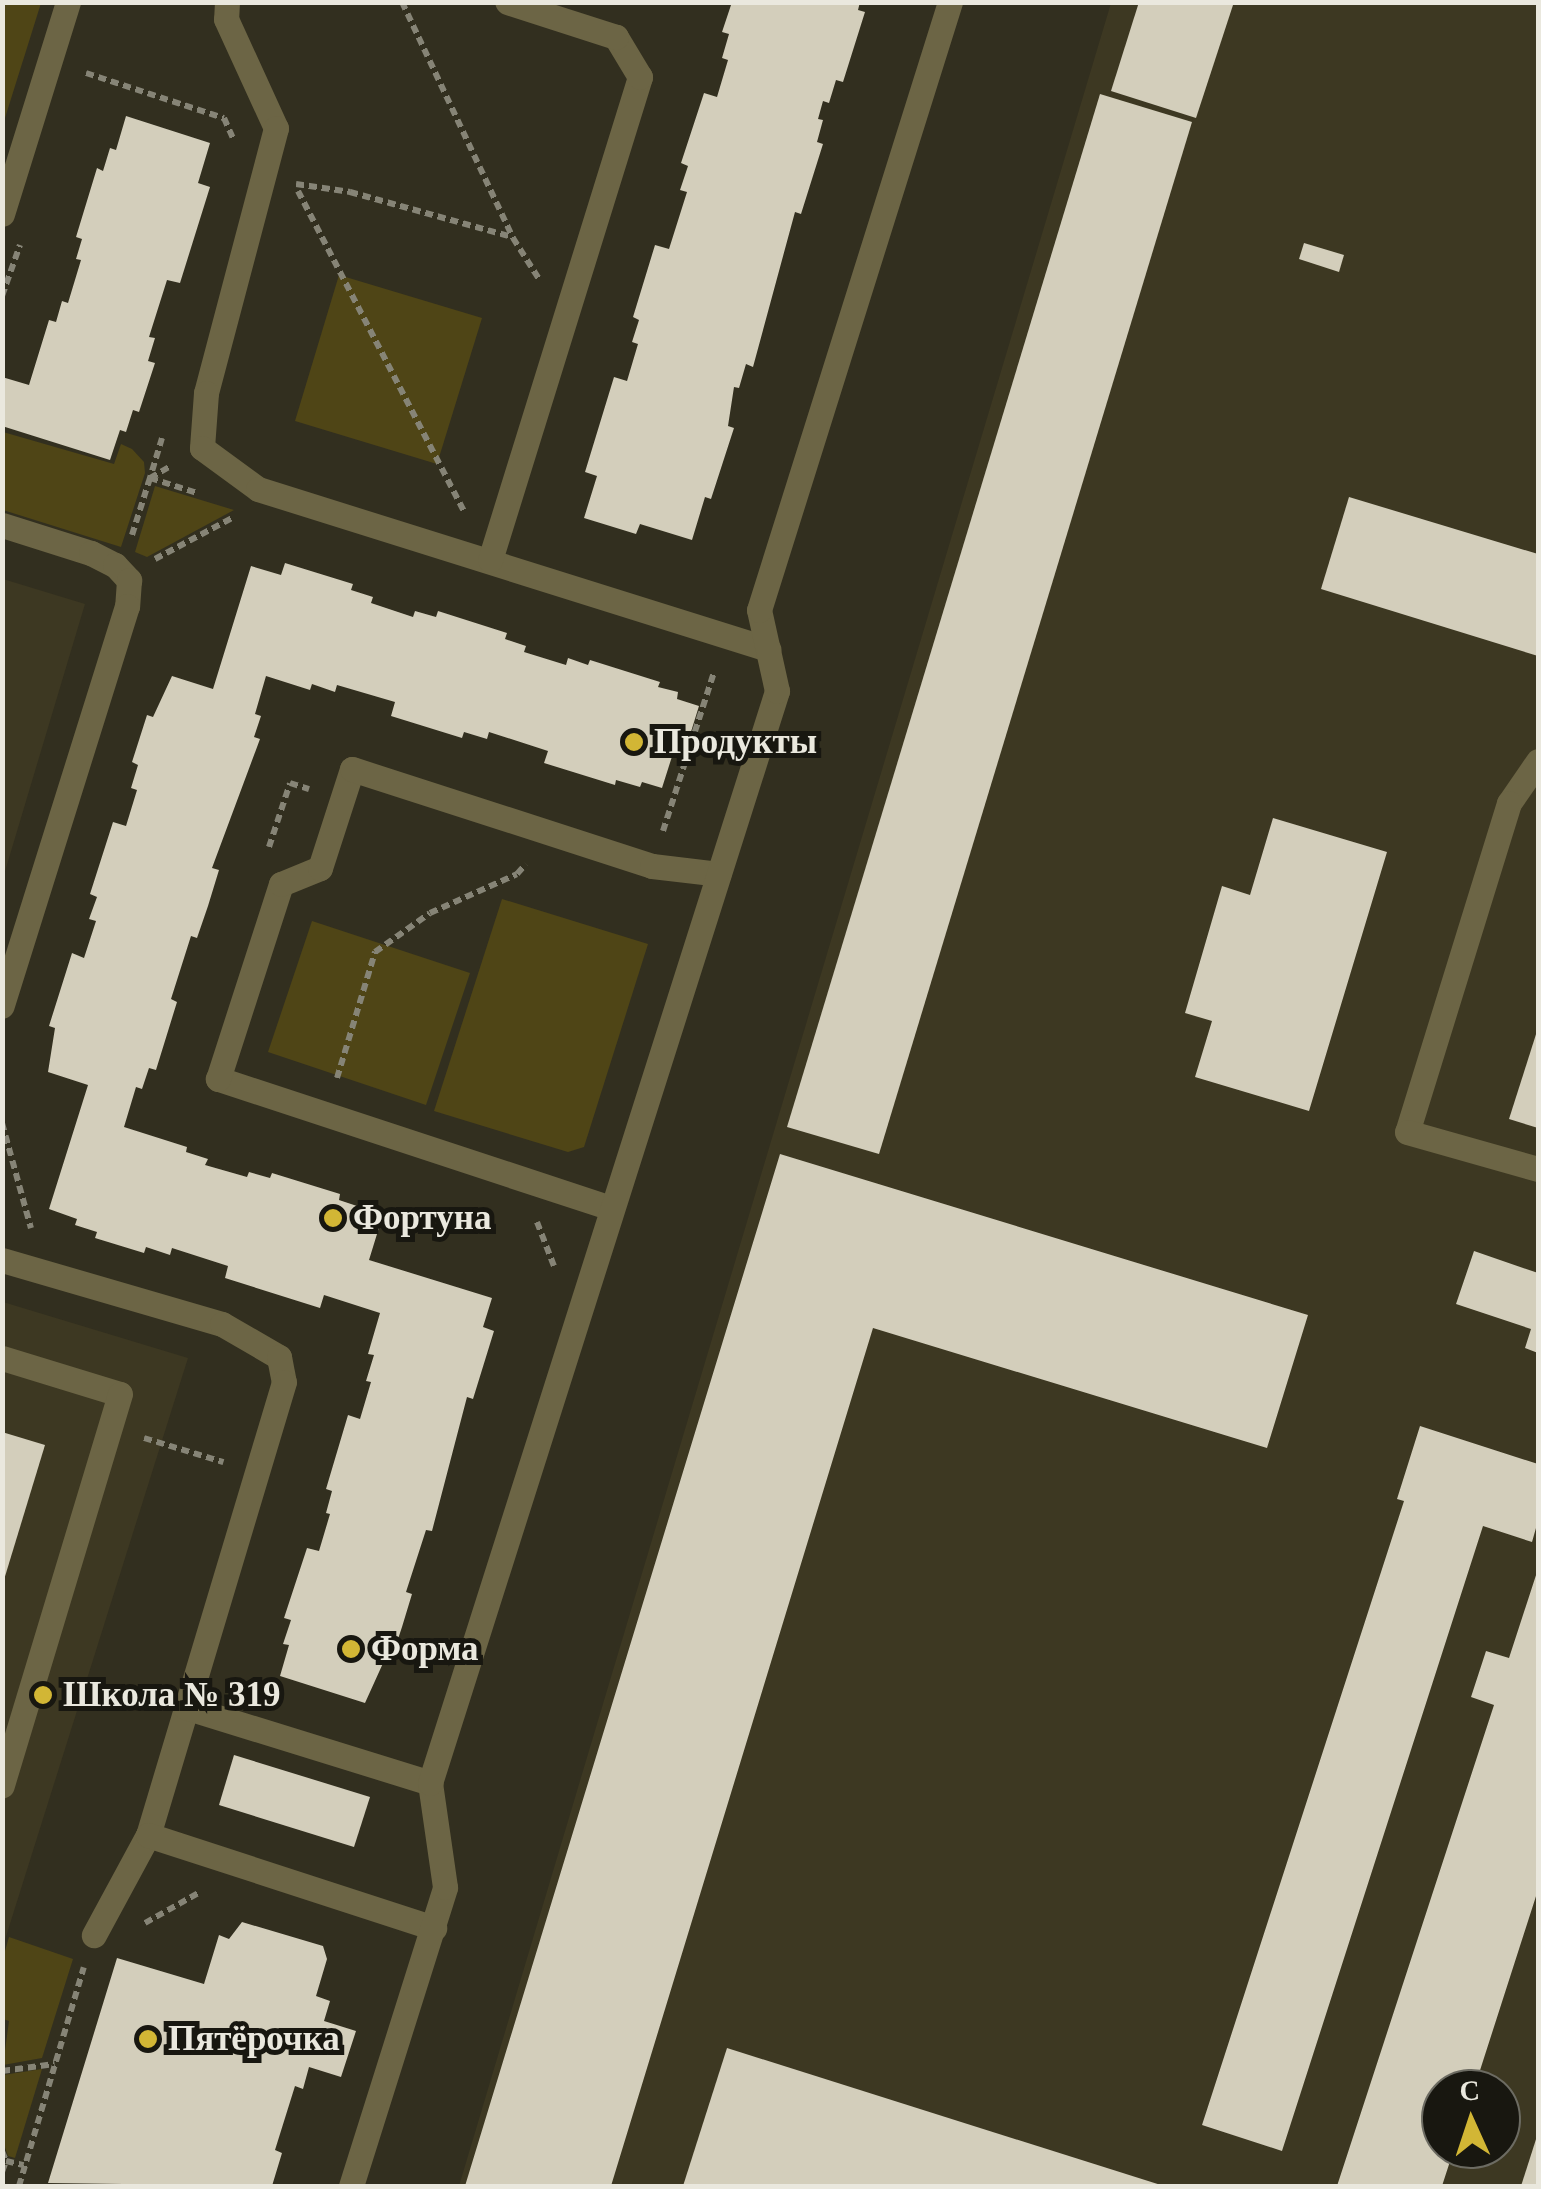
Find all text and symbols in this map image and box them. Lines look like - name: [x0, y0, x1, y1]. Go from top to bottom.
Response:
- place label: Продукты: [654, 721, 817, 763]
- marker: Продукты: [623, 731, 645, 753]
- place label: Фортуна: [353, 1197, 491, 1239]
- marker: Фортуна: [322, 1207, 344, 1229]
- place label: Форма: [371, 1628, 479, 1670]
- marker: Форма: [340, 1638, 362, 1660]
- place label: Школа № 319: [63, 1674, 280, 1716]
- marker: Школа № 319: [32, 1684, 54, 1706]
- place label: Пятёрочка: [168, 2018, 340, 2060]
- marker: Пятёрочка: [137, 2028, 159, 2050]
- north arrow: [1421, 2069, 1521, 2169]
- text: С: [1459, 2075, 1480, 2107]

